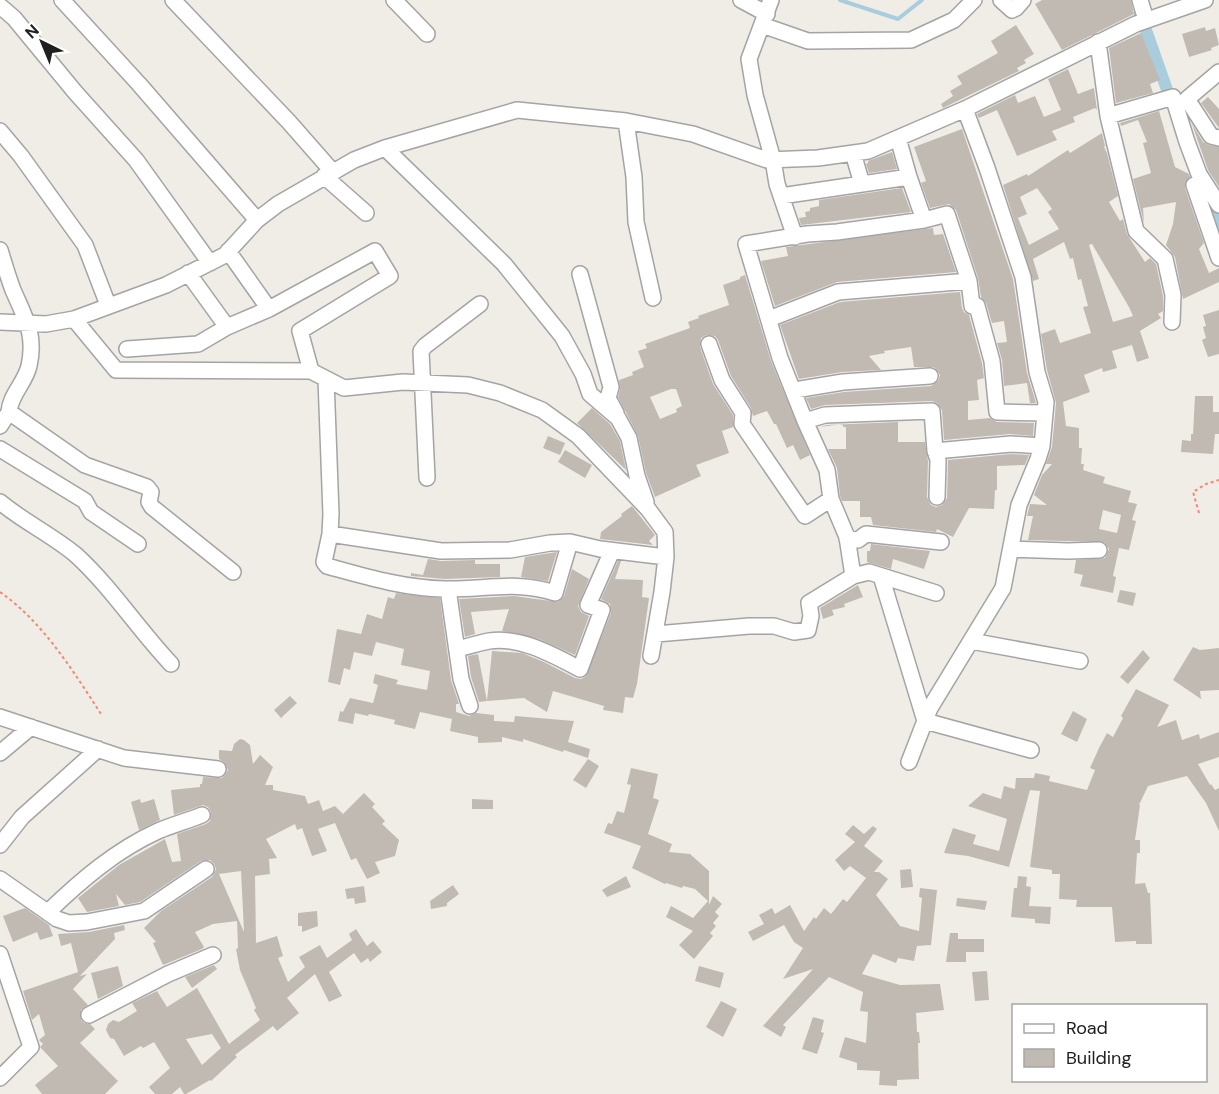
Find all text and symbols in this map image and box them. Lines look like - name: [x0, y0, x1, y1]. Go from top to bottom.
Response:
- north arrow: [12, 12, 72, 72]
- text: N: [21, 20, 44, 43]
- legend: [1012, 1004, 1207, 1082]
- text: Road: [1066, 1016, 1108, 1040]
- text: Building: [1066, 1046, 1131, 1070]

